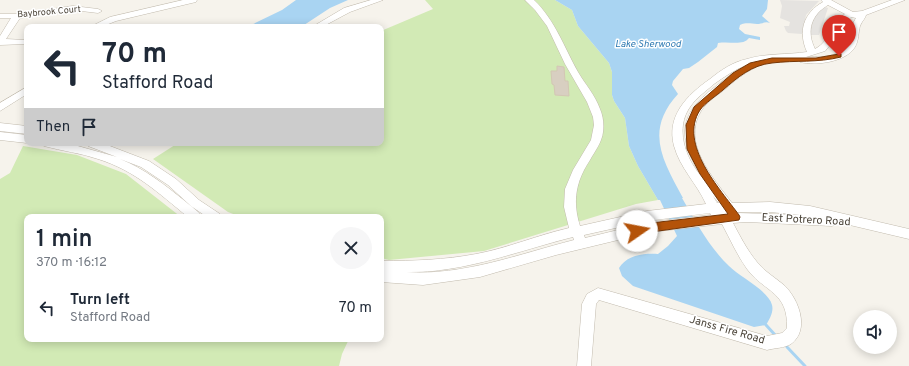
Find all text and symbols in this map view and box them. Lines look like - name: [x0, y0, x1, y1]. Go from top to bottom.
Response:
- street label: Baybrook Court: [17, 4, 81, 20]
- pin: [822, 15, 856, 56]
- icon: arrive: [828, 21, 850, 43]
- text: 70 m: [102, 37, 167, 73]
- water label: Lake Sherwood: [615, 38, 682, 51]
- icon: left: [36, 40, 88, 92]
- text: Stafford Road: [102, 72, 213, 95]
- icon: arrive: [78, 116, 100, 138]
- text: Then: [36, 118, 70, 137]
- position arrow: [616, 210, 658, 252]
- street label: East Potrero Road: [761, 211, 851, 229]
- text: 1 min: [36, 225, 93, 255]
- button: close: [330, 227, 372, 269]
- text: 370 m · 16:12: [36, 255, 107, 271]
- text: Turn left: [70, 291, 130, 310]
- icon: left: [36, 297, 58, 319]
- text: 70 m: [339, 299, 372, 318]
- text: Stafford Road: [70, 310, 150, 326]
- map controls: [853, 310, 897, 354]
- button: sound: [853, 310, 897, 354]
- street label: Janss Fire Road: [688, 313, 766, 347]

